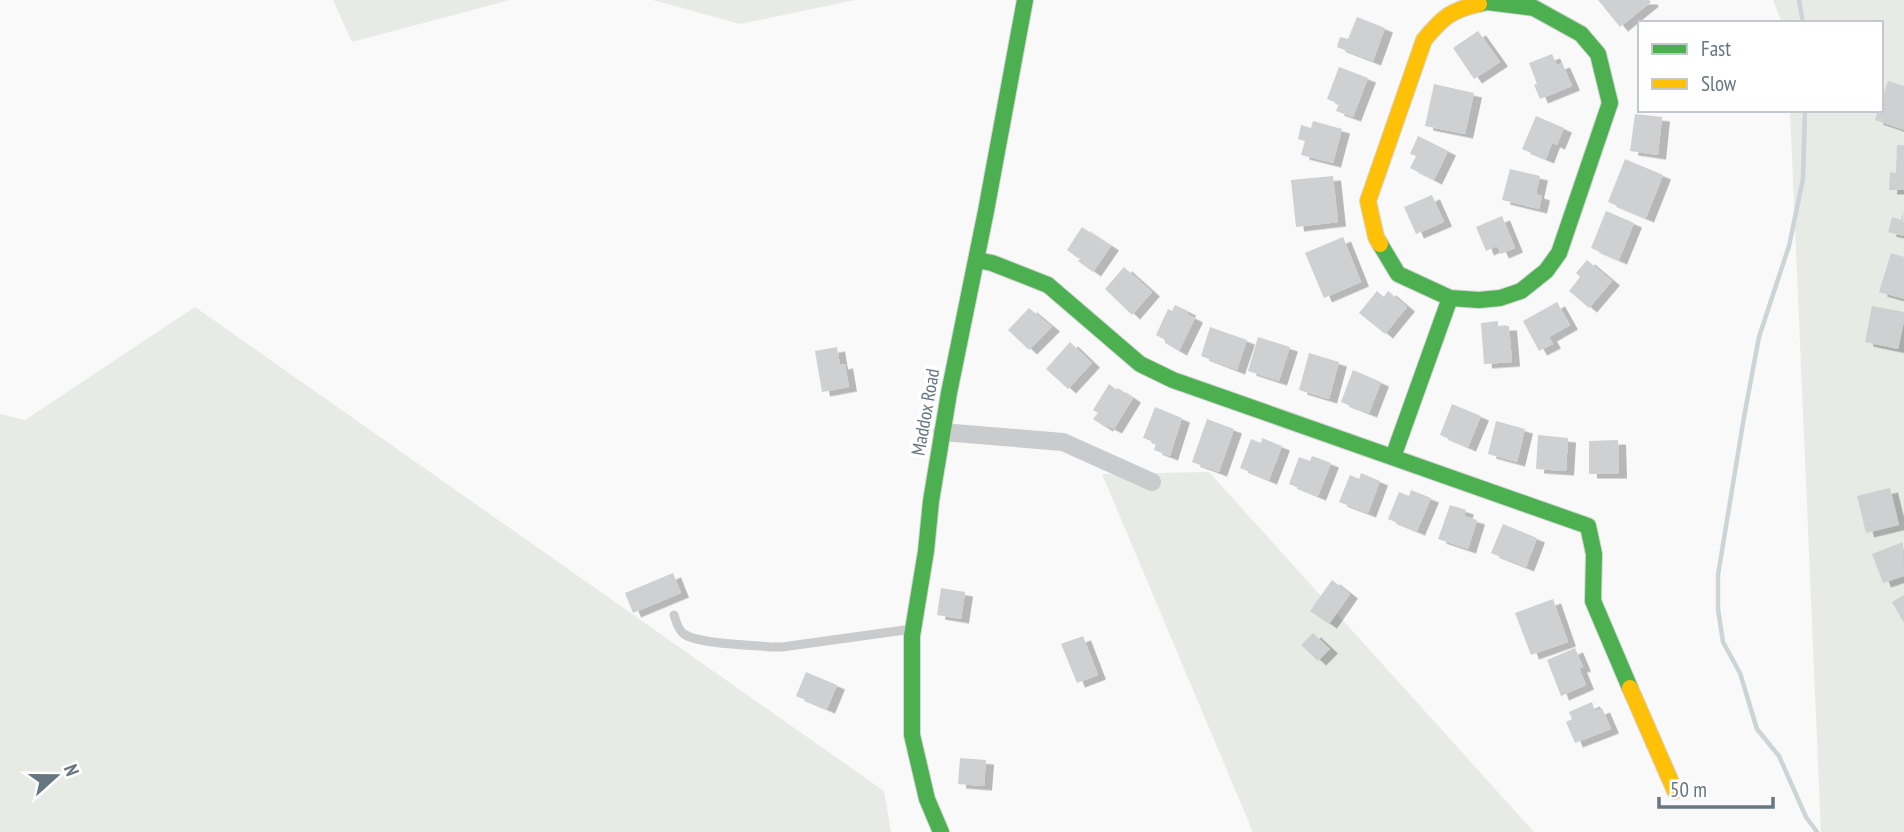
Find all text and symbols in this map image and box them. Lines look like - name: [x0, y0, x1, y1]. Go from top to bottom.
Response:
- legend: [1638, 21, 1883, 112]
- text: Fast: [1701, 35, 1731, 62]
- text: Slow: [1701, 70, 1737, 97]
- street label: Maddox Road: [906, 367, 944, 457]
- north arrow: [21, 741, 91, 811]
- text: N: [59, 761, 85, 779]
- scale bar: [1659, 766, 1773, 810]
- text: 50 m: [1670, 776, 1707, 803]

